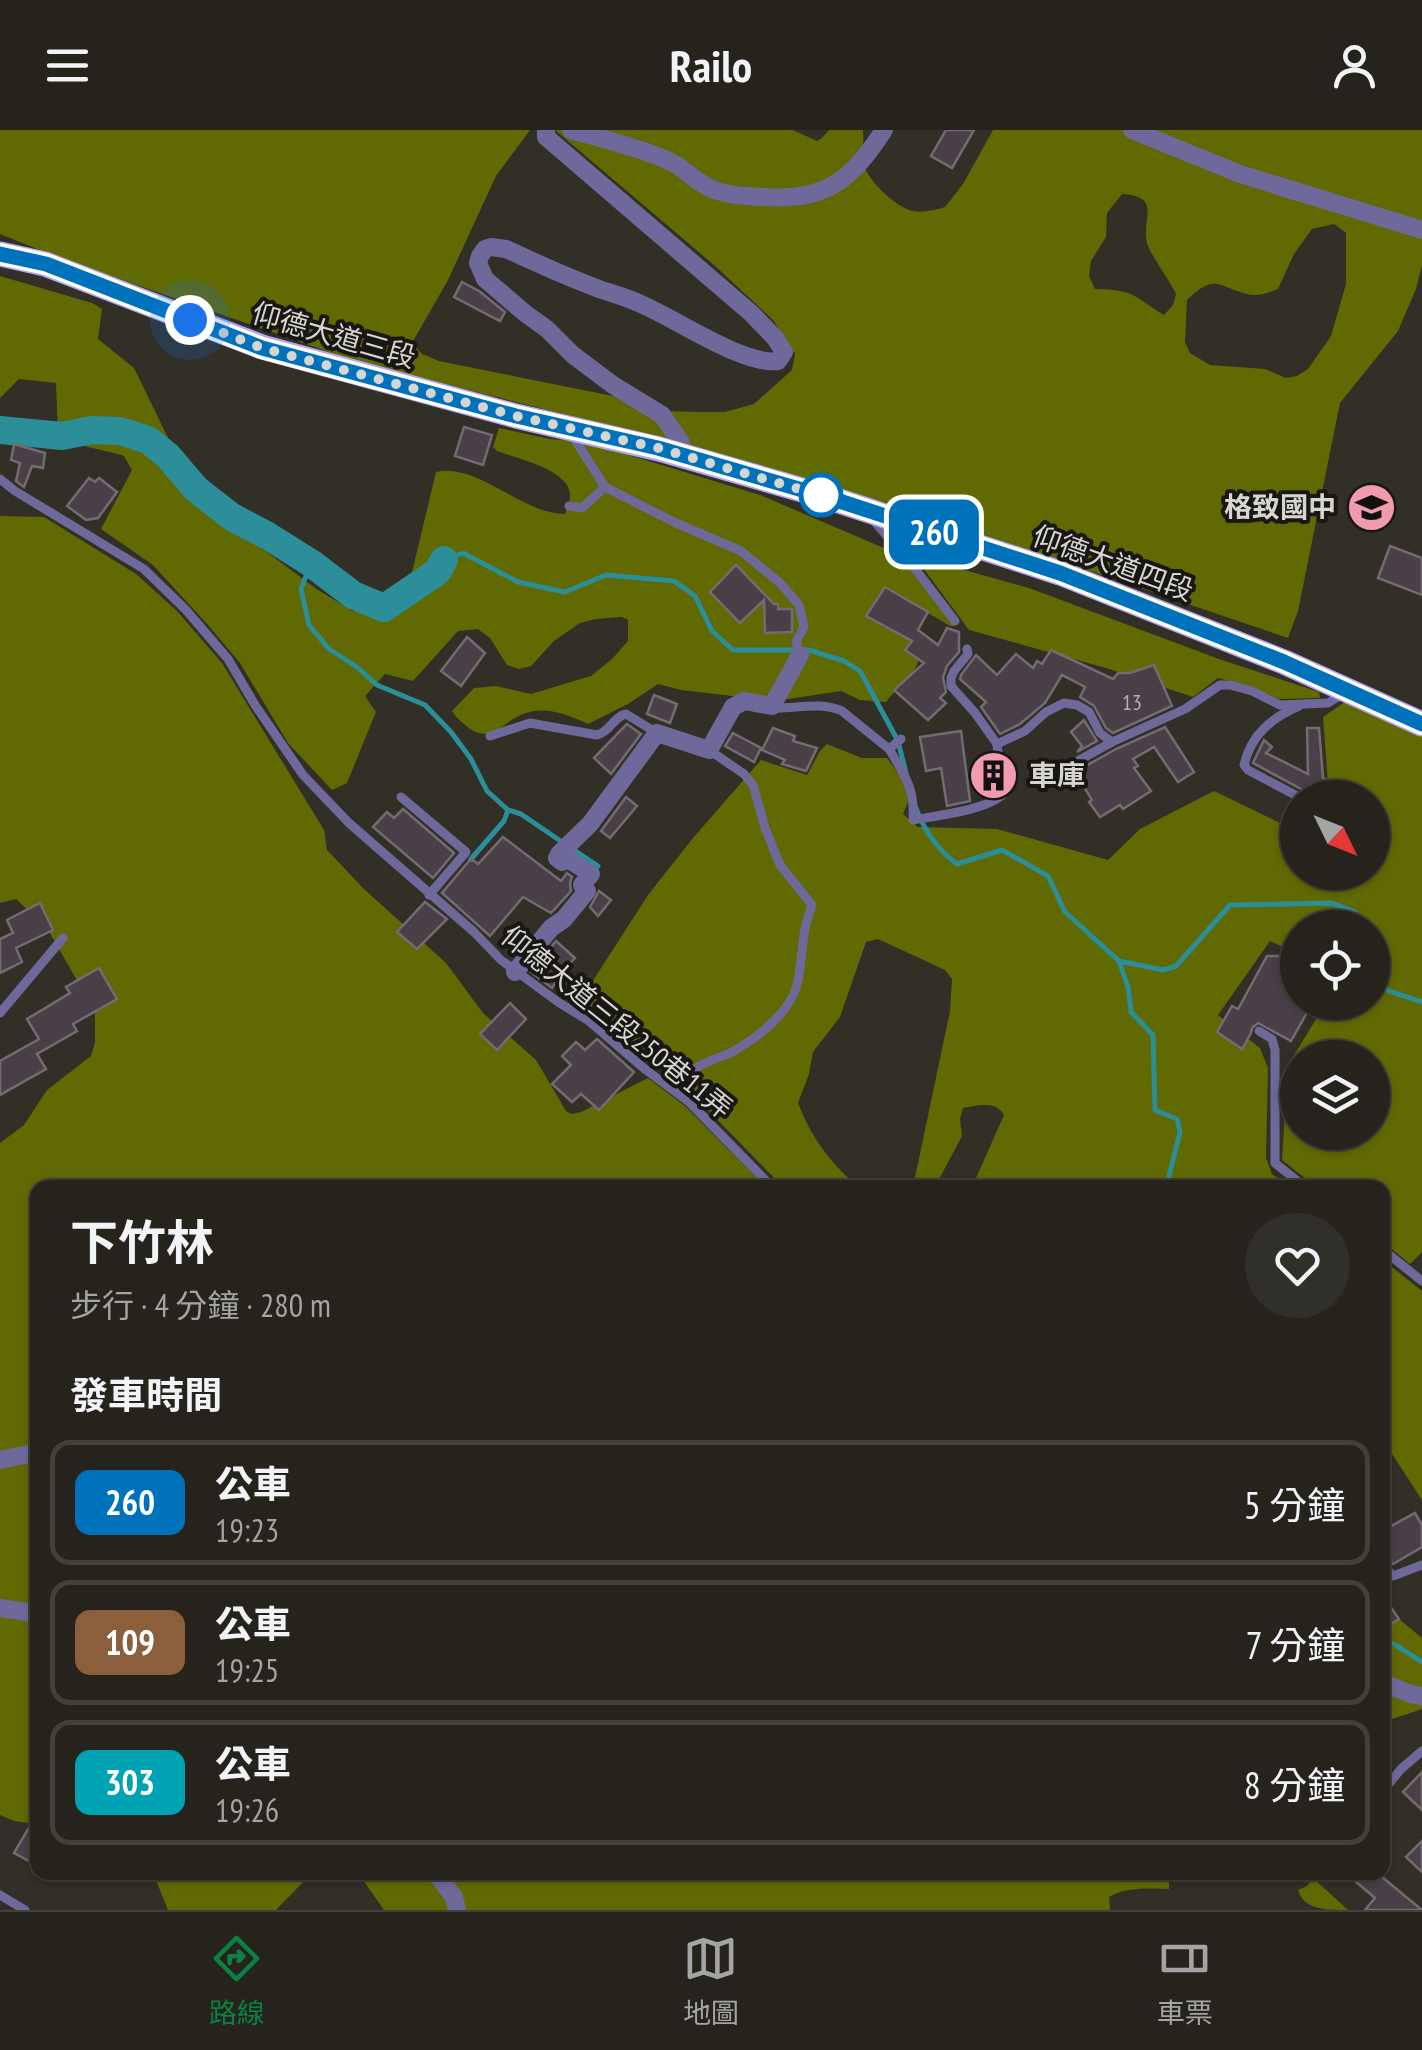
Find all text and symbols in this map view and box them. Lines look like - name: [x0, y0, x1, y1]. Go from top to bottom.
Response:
- text: Railo: [670, 36, 752, 94]
- icon: menu: [40, 38, 95, 93]
- icon: person: [1327, 38, 1382, 93]
- street label: 仰德大道三段: [248, 294, 420, 375]
- your location: [165, 295, 215, 345]
- unlabelled marker: [800, 474, 842, 516]
- school or university icon: 格致國中: [1345, 481, 1397, 533]
- place label: 格致國中: [1224, 488, 1336, 525]
- line badge: 260: [876, 500, 992, 564]
- text: 260: [909, 509, 959, 555]
- street label: 仰德大道四段: [1028, 516, 1198, 609]
- house number: 13: [1122, 688, 1142, 716]
- building icon: 車庫: [968, 749, 1020, 801]
- place label: 車庫: [1029, 756, 1085, 793]
- north arrow: [1280, 780, 1390, 890]
- map controls: [1280, 780, 1390, 1150]
- button: locate: [1280, 910, 1390, 1020]
- street label: 仰德大道三段250巷11弄: [494, 917, 740, 1126]
- button: layers: [1280, 1040, 1390, 1150]
- text: 下竹林: [70, 1211, 214, 1273]
- button: heart: [1245, 1213, 1350, 1318]
- text: 步行 · 4 分鐘 · 280 m: [70, 1284, 331, 1326]
- text: 發車時間: [70, 1370, 222, 1419]
- text: 公車: [215, 1459, 291, 1508]
- text: 260: [105, 1479, 155, 1525]
- text: 5 分鐘: [1244, 1480, 1345, 1529]
- text: 19:23: [215, 1509, 279, 1551]
- text: 公車: [215, 1599, 291, 1648]
- text: 109: [105, 1619, 155, 1665]
- text: 7 分鐘: [1245, 1620, 1345, 1669]
- text: 19:25: [215, 1649, 279, 1691]
- text: 公車: [215, 1739, 291, 1788]
- text: 303: [105, 1759, 155, 1805]
- text: 8 分鐘: [1244, 1760, 1345, 1809]
- text: 19:26: [215, 1789, 279, 1831]
- tab: 路線: [209, 1931, 265, 2031]
- tab: 地圖: [683, 1931, 739, 2031]
- tab: 車票: [1157, 1931, 1213, 2031]

